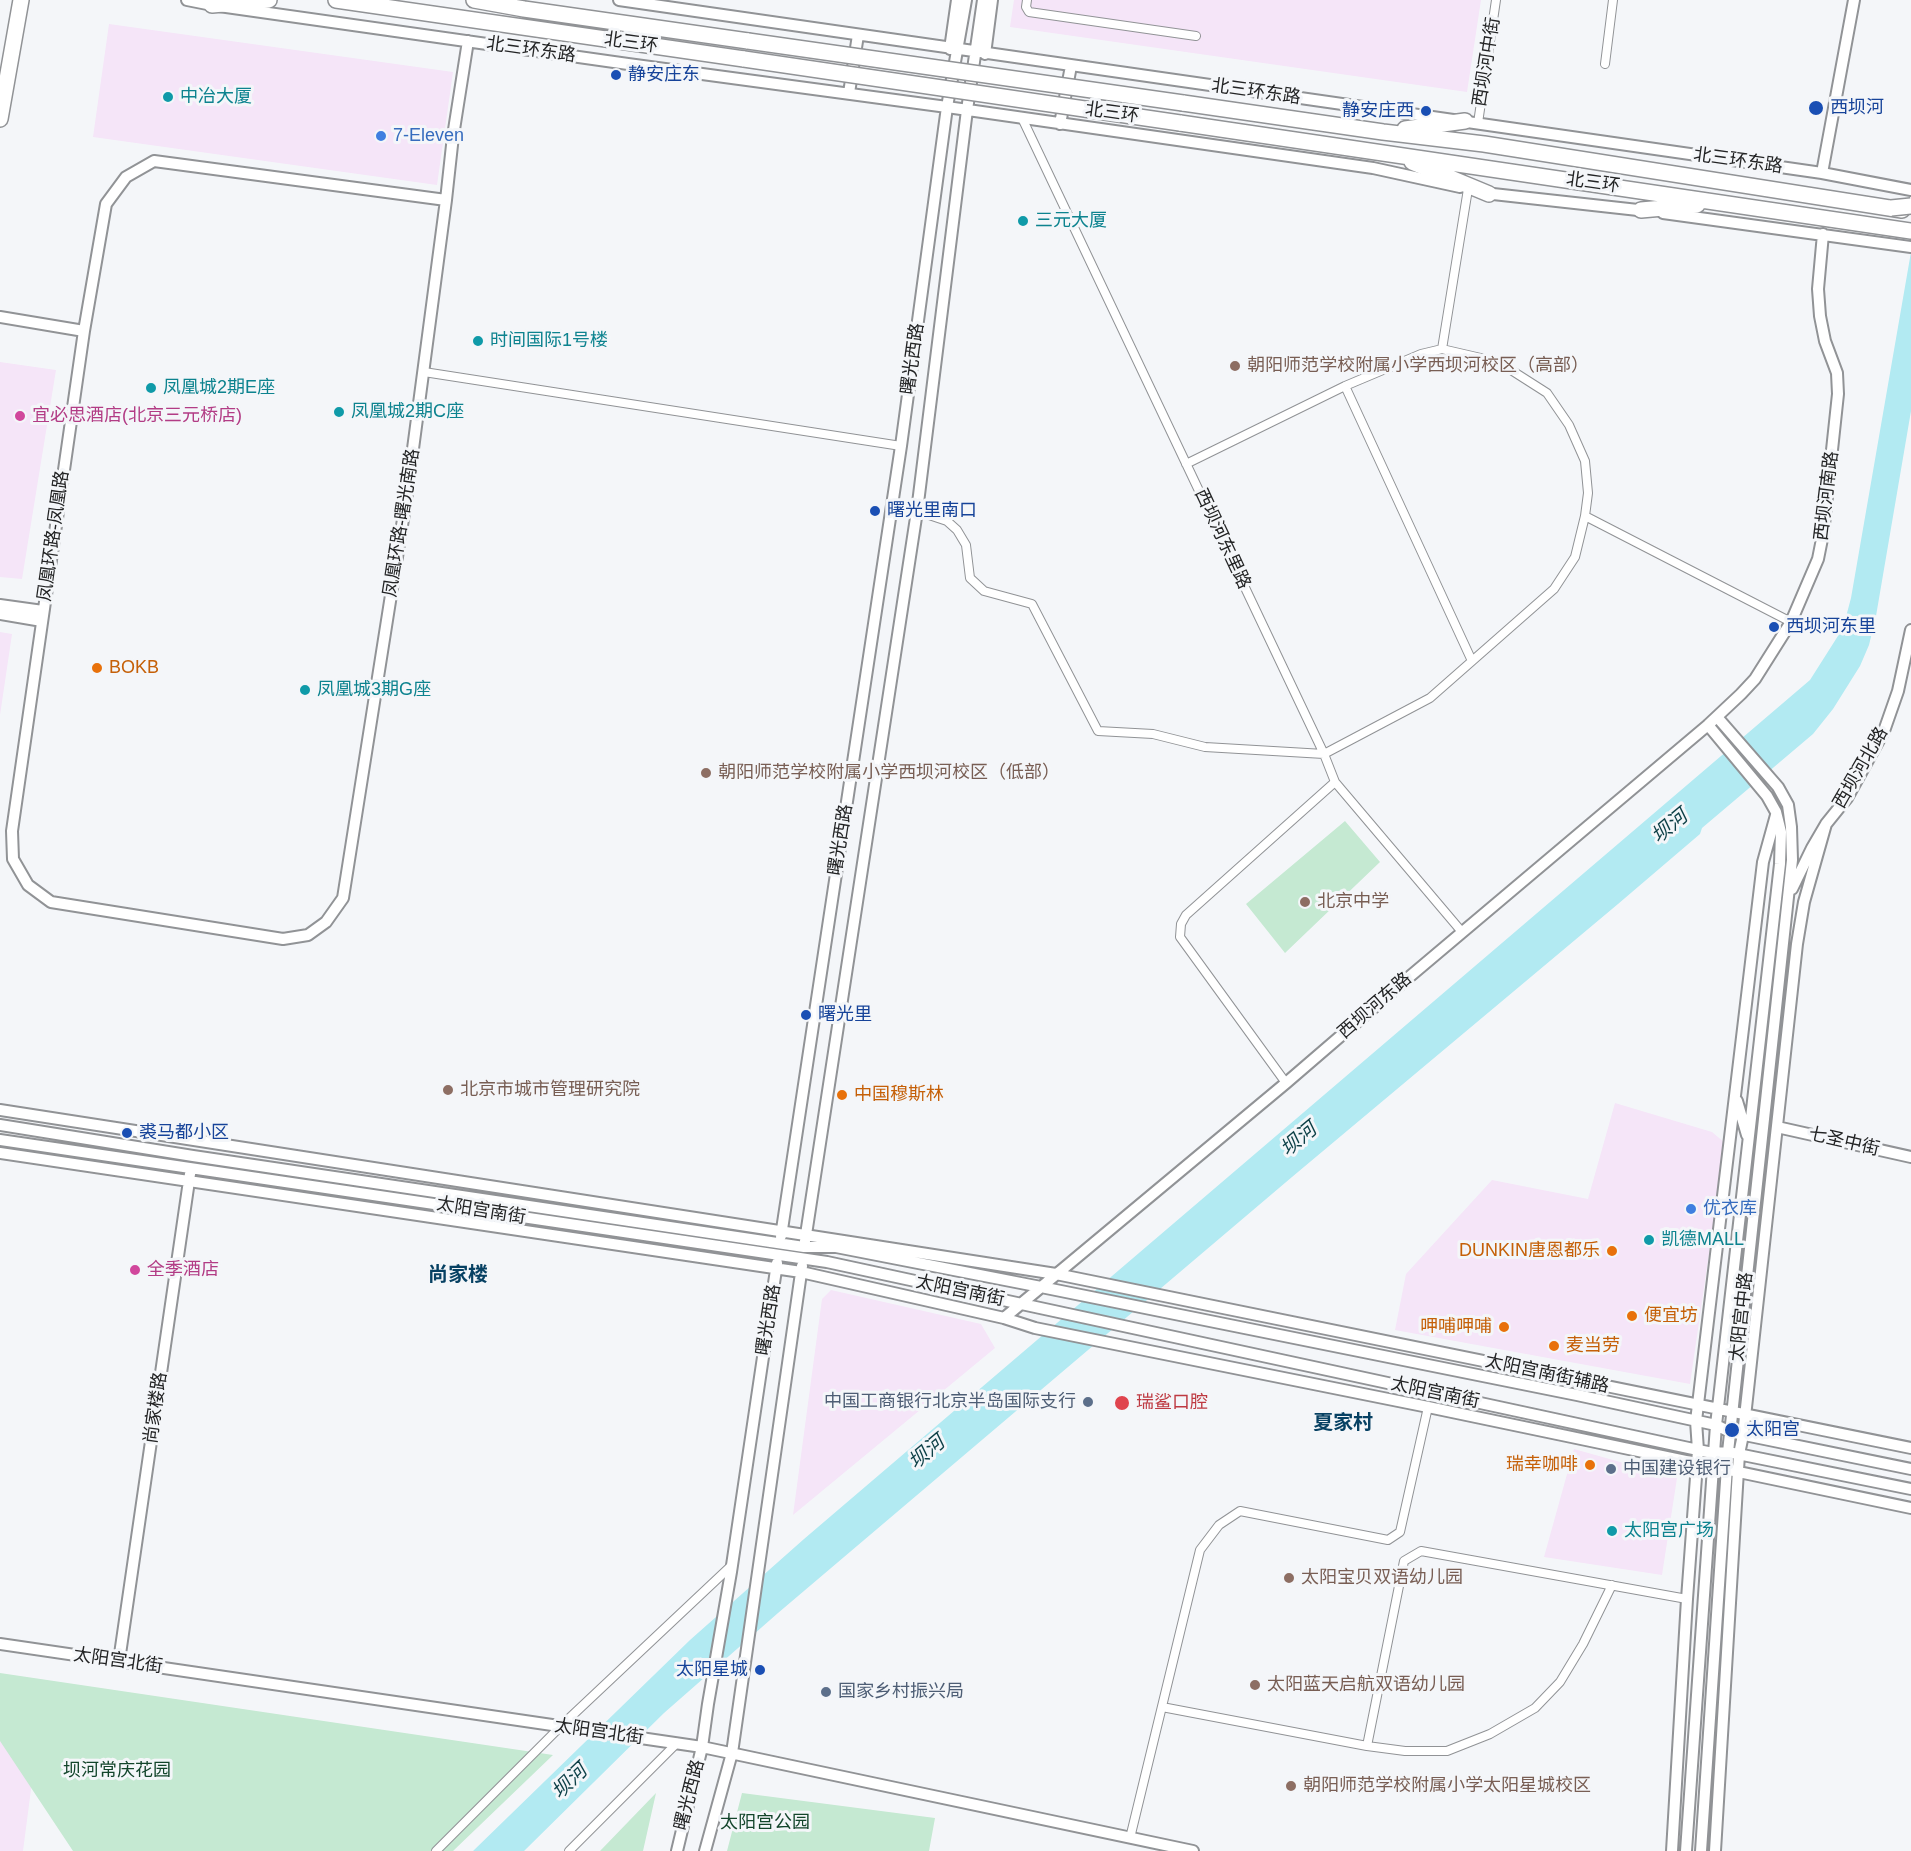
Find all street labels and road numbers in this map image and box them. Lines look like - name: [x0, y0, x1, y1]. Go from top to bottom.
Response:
- street label: 西坝河中街: [1469, 16, 1505, 108]
- street label: 北三环: [603, 29, 659, 57]
- street label: 北三环东路: [485, 33, 577, 67]
- street label: 北三环东路: [1210, 75, 1302, 109]
- street label: 北三环: [1084, 99, 1140, 127]
- street label: 北三环东路: [1692, 144, 1784, 178]
- street label: 北三环: [1565, 169, 1621, 197]
- street label: 曙光西路: [897, 322, 929, 396]
- street label: 凤凰环路-曙光南路: [380, 447, 424, 599]
- street label: 西坝河南路: [1811, 450, 1843, 542]
- street label: 凤凰环路-凤凰路: [34, 469, 74, 603]
- street label: 西坝河东里路: [1189, 485, 1255, 593]
- street label: 西坝河北路: [1829, 724, 1893, 812]
- street label: 曙光西路: [825, 803, 857, 877]
- street label: 西坝河东路: [1334, 968, 1416, 1044]
- street label: 七圣中街: [1806, 1123, 1882, 1161]
- street label: 太阳宫南街: [435, 1193, 527, 1229]
- street label: 太阳宫南街: [914, 1271, 1006, 1311]
- street label: 太阳宫中路: [1727, 1271, 1757, 1363]
- street label: 曙光西路: [753, 1283, 785, 1357]
- street label: 太阳宫南街辅路: [1483, 1350, 1611, 1398]
- street label: 尚家楼路: [140, 1371, 172, 1445]
- street label: 太阳宫南街: [1389, 1373, 1481, 1413]
- street label: 太阳宫北街: [72, 1644, 164, 1678]
- street label: 太阳宫北街: [553, 1715, 645, 1749]
- street label: 曙光西路: [671, 1757, 709, 1833]

